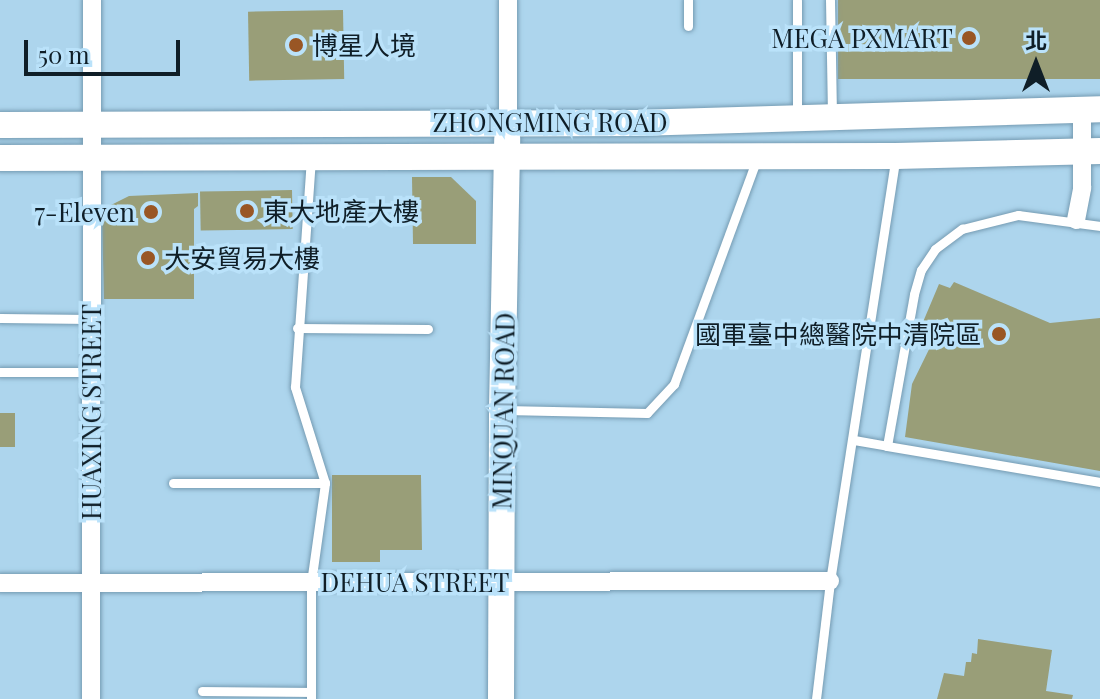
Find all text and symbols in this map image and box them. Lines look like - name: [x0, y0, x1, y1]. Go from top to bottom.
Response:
- place label: MEGA PXMART: [771, 22, 953, 54]
- scale bar: [28, 24, 184, 74]
- north arrow: [996, 24, 1076, 104]
- text: 北: [1025, 25, 1047, 55]
- place label: 博星人境: [312, 29, 416, 61]
- marker: MEGA PXMART: [960, 29, 978, 47]
- marker: 博星人境: [287, 36, 305, 54]
- text: 50 m: [38, 38, 90, 70]
- street label: ZHONGMING ROAD: [432, 106, 668, 138]
- place label: 東大地產大樓: [263, 195, 419, 227]
- place label: 7-Eleven: [35, 196, 135, 228]
- marker: 東大地產大樓: [238, 202, 256, 220]
- marker: 7-Eleven: [142, 203, 160, 221]
- place label: 大安貿易大樓: [164, 242, 320, 274]
- marker: 大安貿易大樓: [139, 249, 157, 267]
- street label: HUAXING STREET: [75, 304, 107, 520]
- street label: MINQUAN ROAD: [486, 312, 520, 510]
- place label: 國軍臺中總醫院中清院區: [695, 318, 981, 350]
- marker: 國軍臺中總醫院中清院區: [988, 323, 1010, 345]
- street label: DEHUA STREET: [321, 566, 509, 598]

